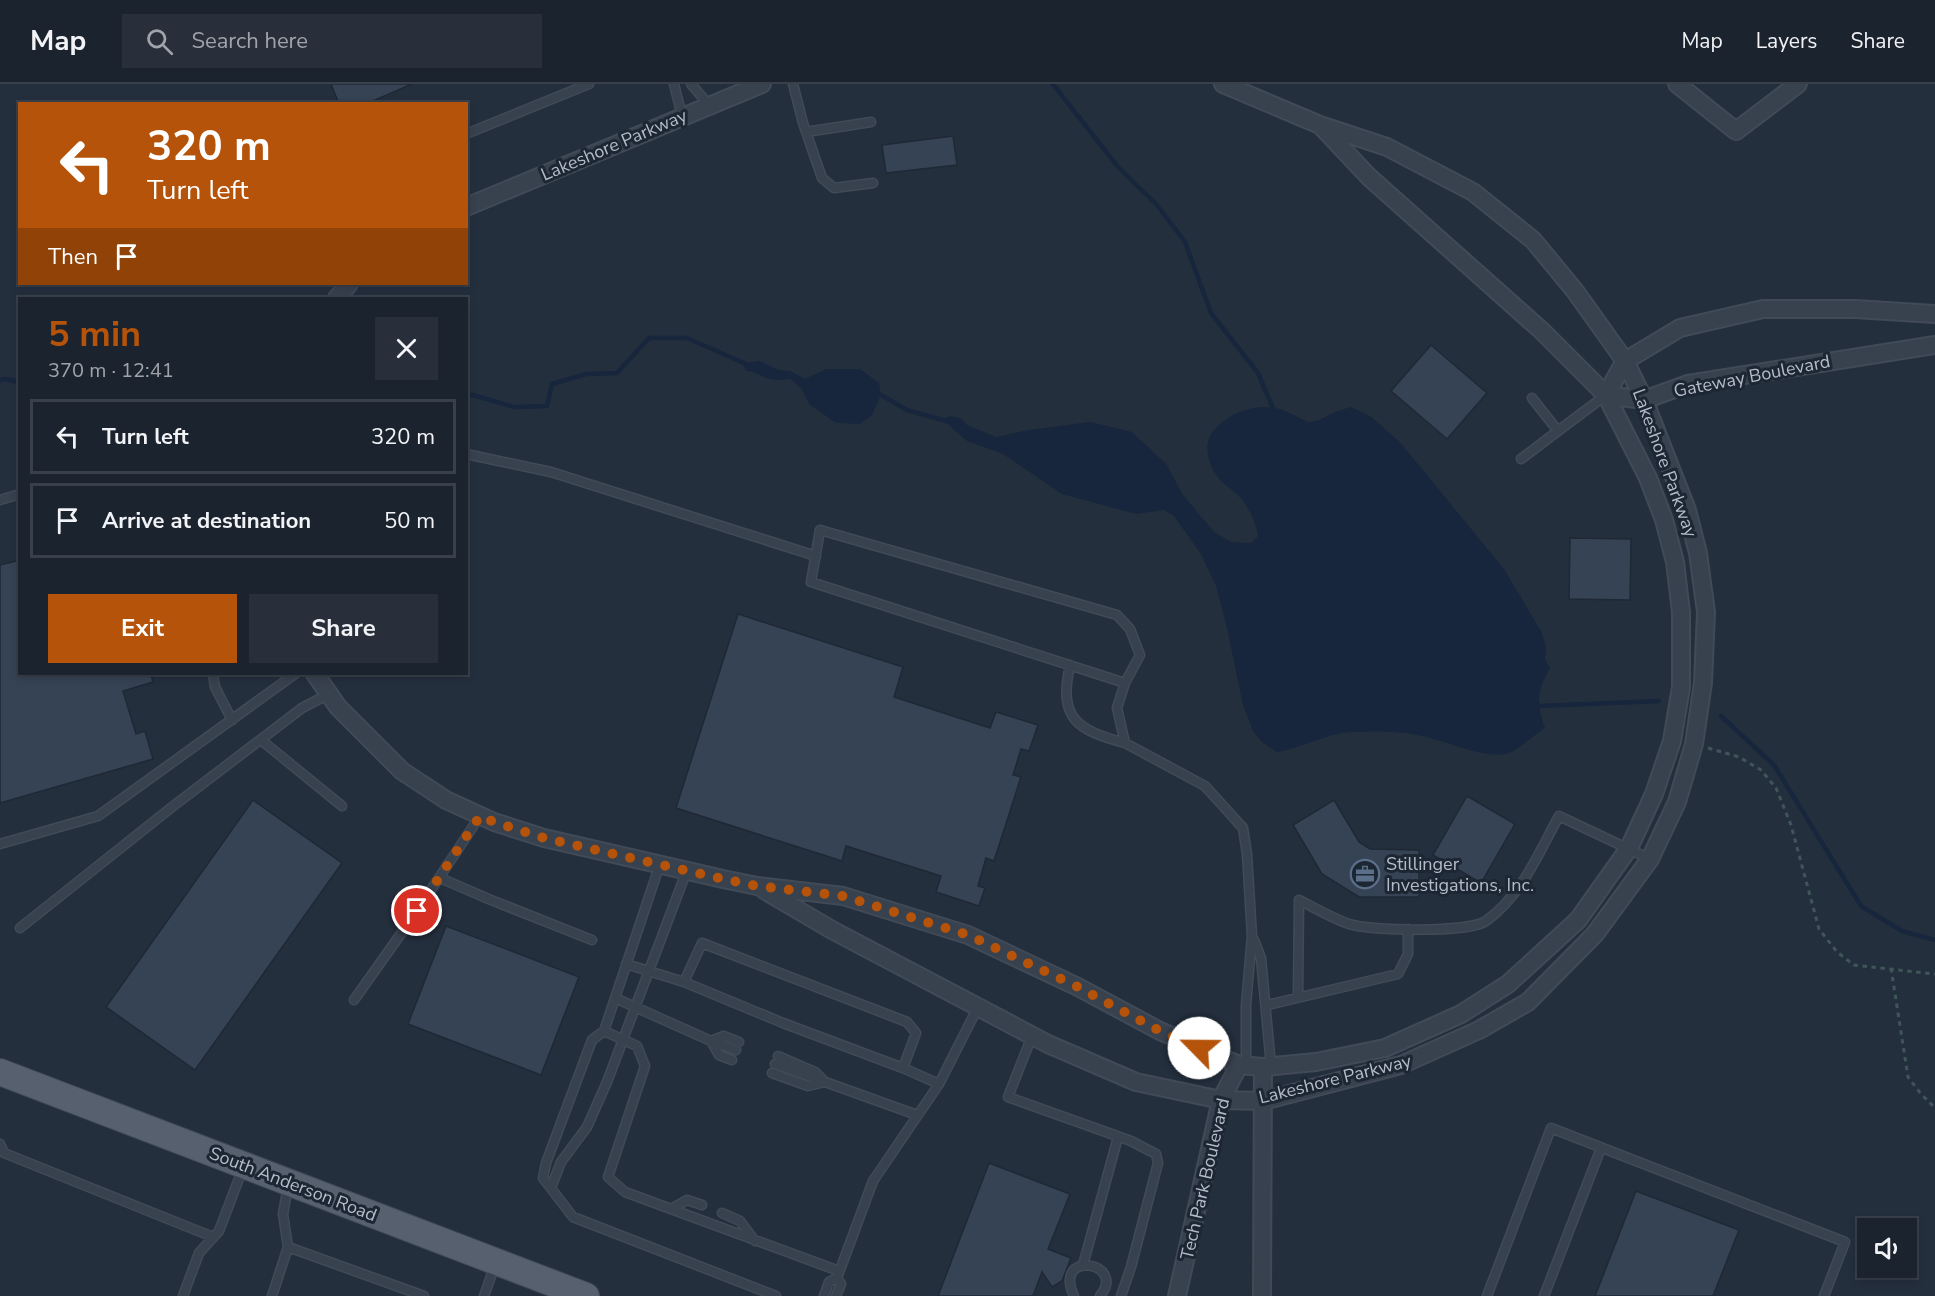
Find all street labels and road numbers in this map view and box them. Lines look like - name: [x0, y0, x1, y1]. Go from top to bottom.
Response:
- street label: Lakeshore Parkway: [537, 103, 691, 187]
- street label: Gateway Boulevard: [1672, 349, 1832, 403]
- street label: Lakeshore Parkway: [1627, 385, 1703, 541]
- street label: Lakeshore Parkway: [1256, 1048, 1414, 1110]
- street label: Tech Park Boulevard: [1175, 1096, 1235, 1262]
- street label: South Anderson Road: [206, 1141, 380, 1227]

